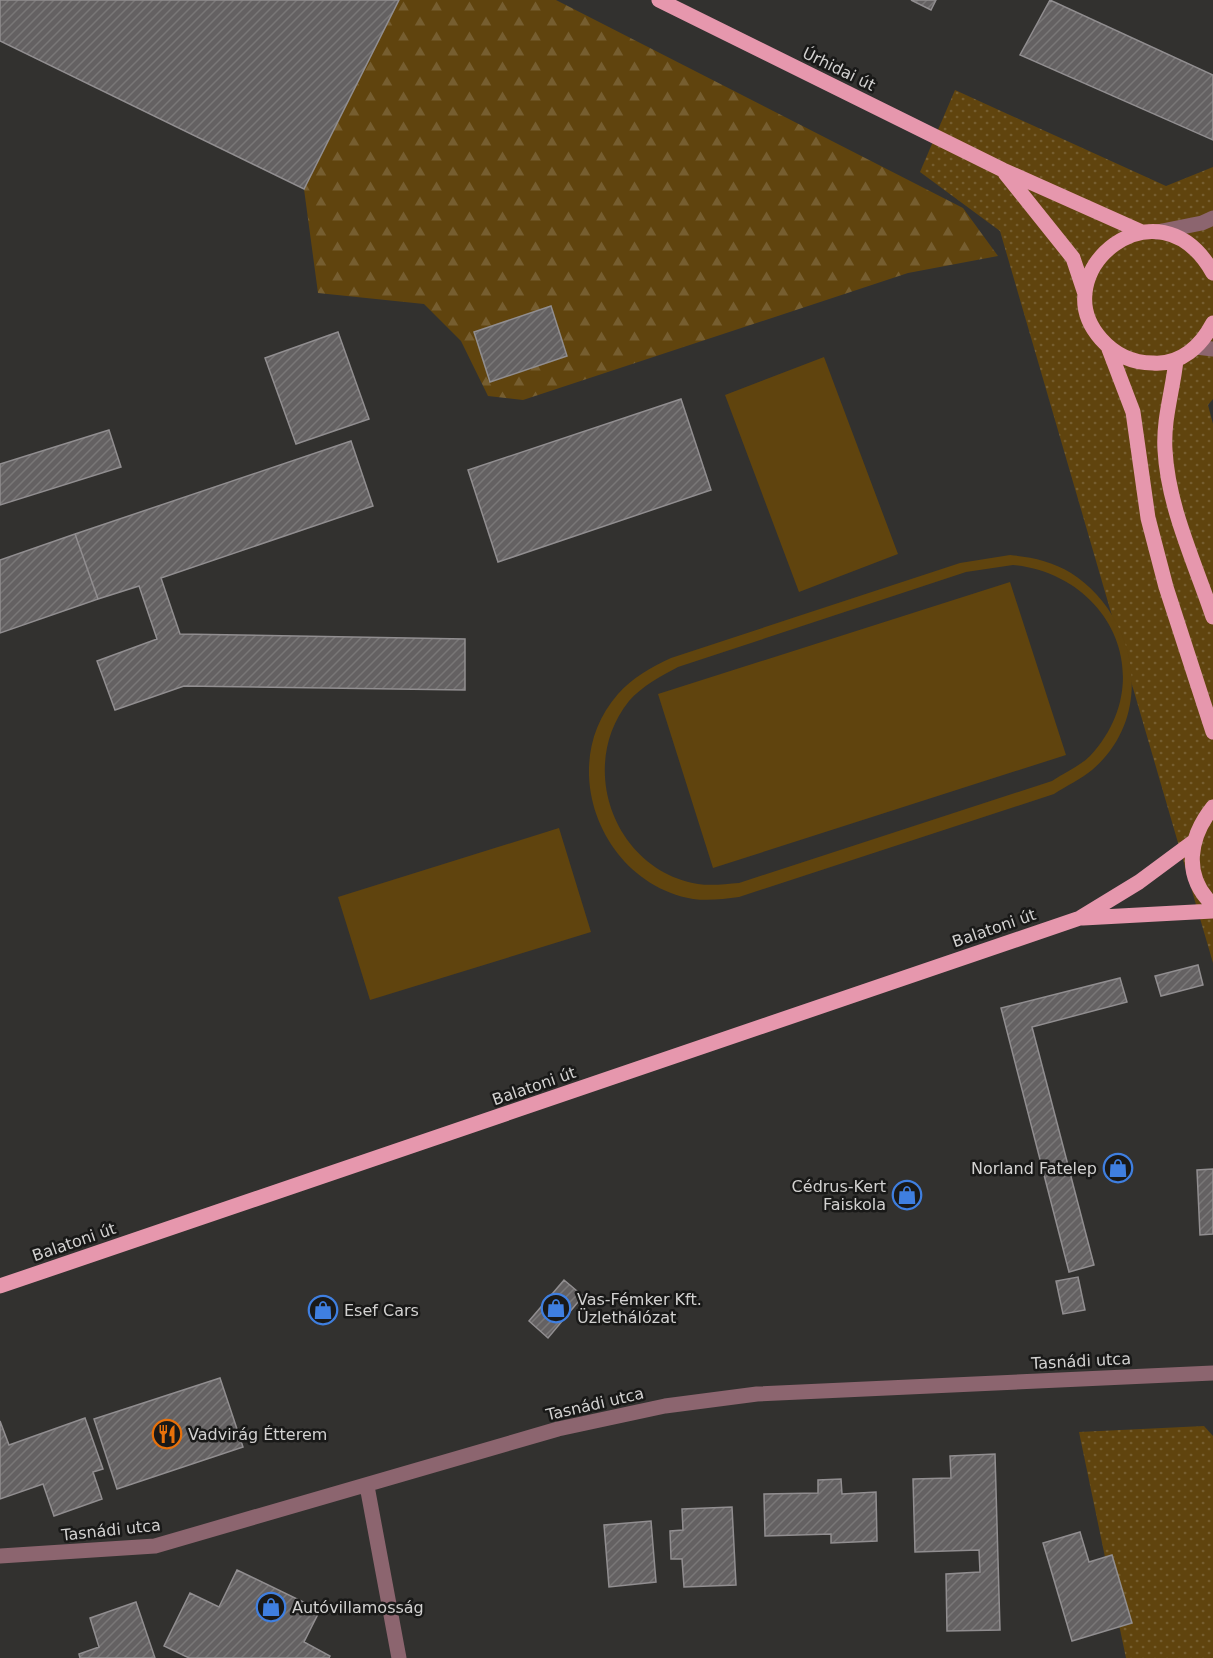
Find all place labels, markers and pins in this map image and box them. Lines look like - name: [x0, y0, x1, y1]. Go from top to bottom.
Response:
- shop icon: Norland Fatelep: [1102, 1152, 1134, 1184]
- place label: Norland Fatelep: [971, 1159, 1097, 1178]
- place label: Cédrus-Kert Faiskola: [792, 1177, 886, 1214]
- shop icon: Cédrus-Kert Faiskola: [891, 1179, 923, 1211]
- place label: Vas-Fémker Kft. Üzlethálózat: [577, 1290, 702, 1327]
- shop icon: Vas-Fémker Kft. Üzlethálózat: [540, 1292, 572, 1324]
- shop icon: Esef Cars: [307, 1294, 339, 1326]
- place label: Esef Cars: [344, 1301, 419, 1320]
- restaurant icon: Vadvirág Étterem: [151, 1418, 183, 1450]
- place label: Vadvirág Étterem: [188, 1425, 327, 1444]
- shop icon: Autóvillamosság: [255, 1591, 287, 1623]
- place label: Autóvillamosság: [292, 1598, 424, 1617]

